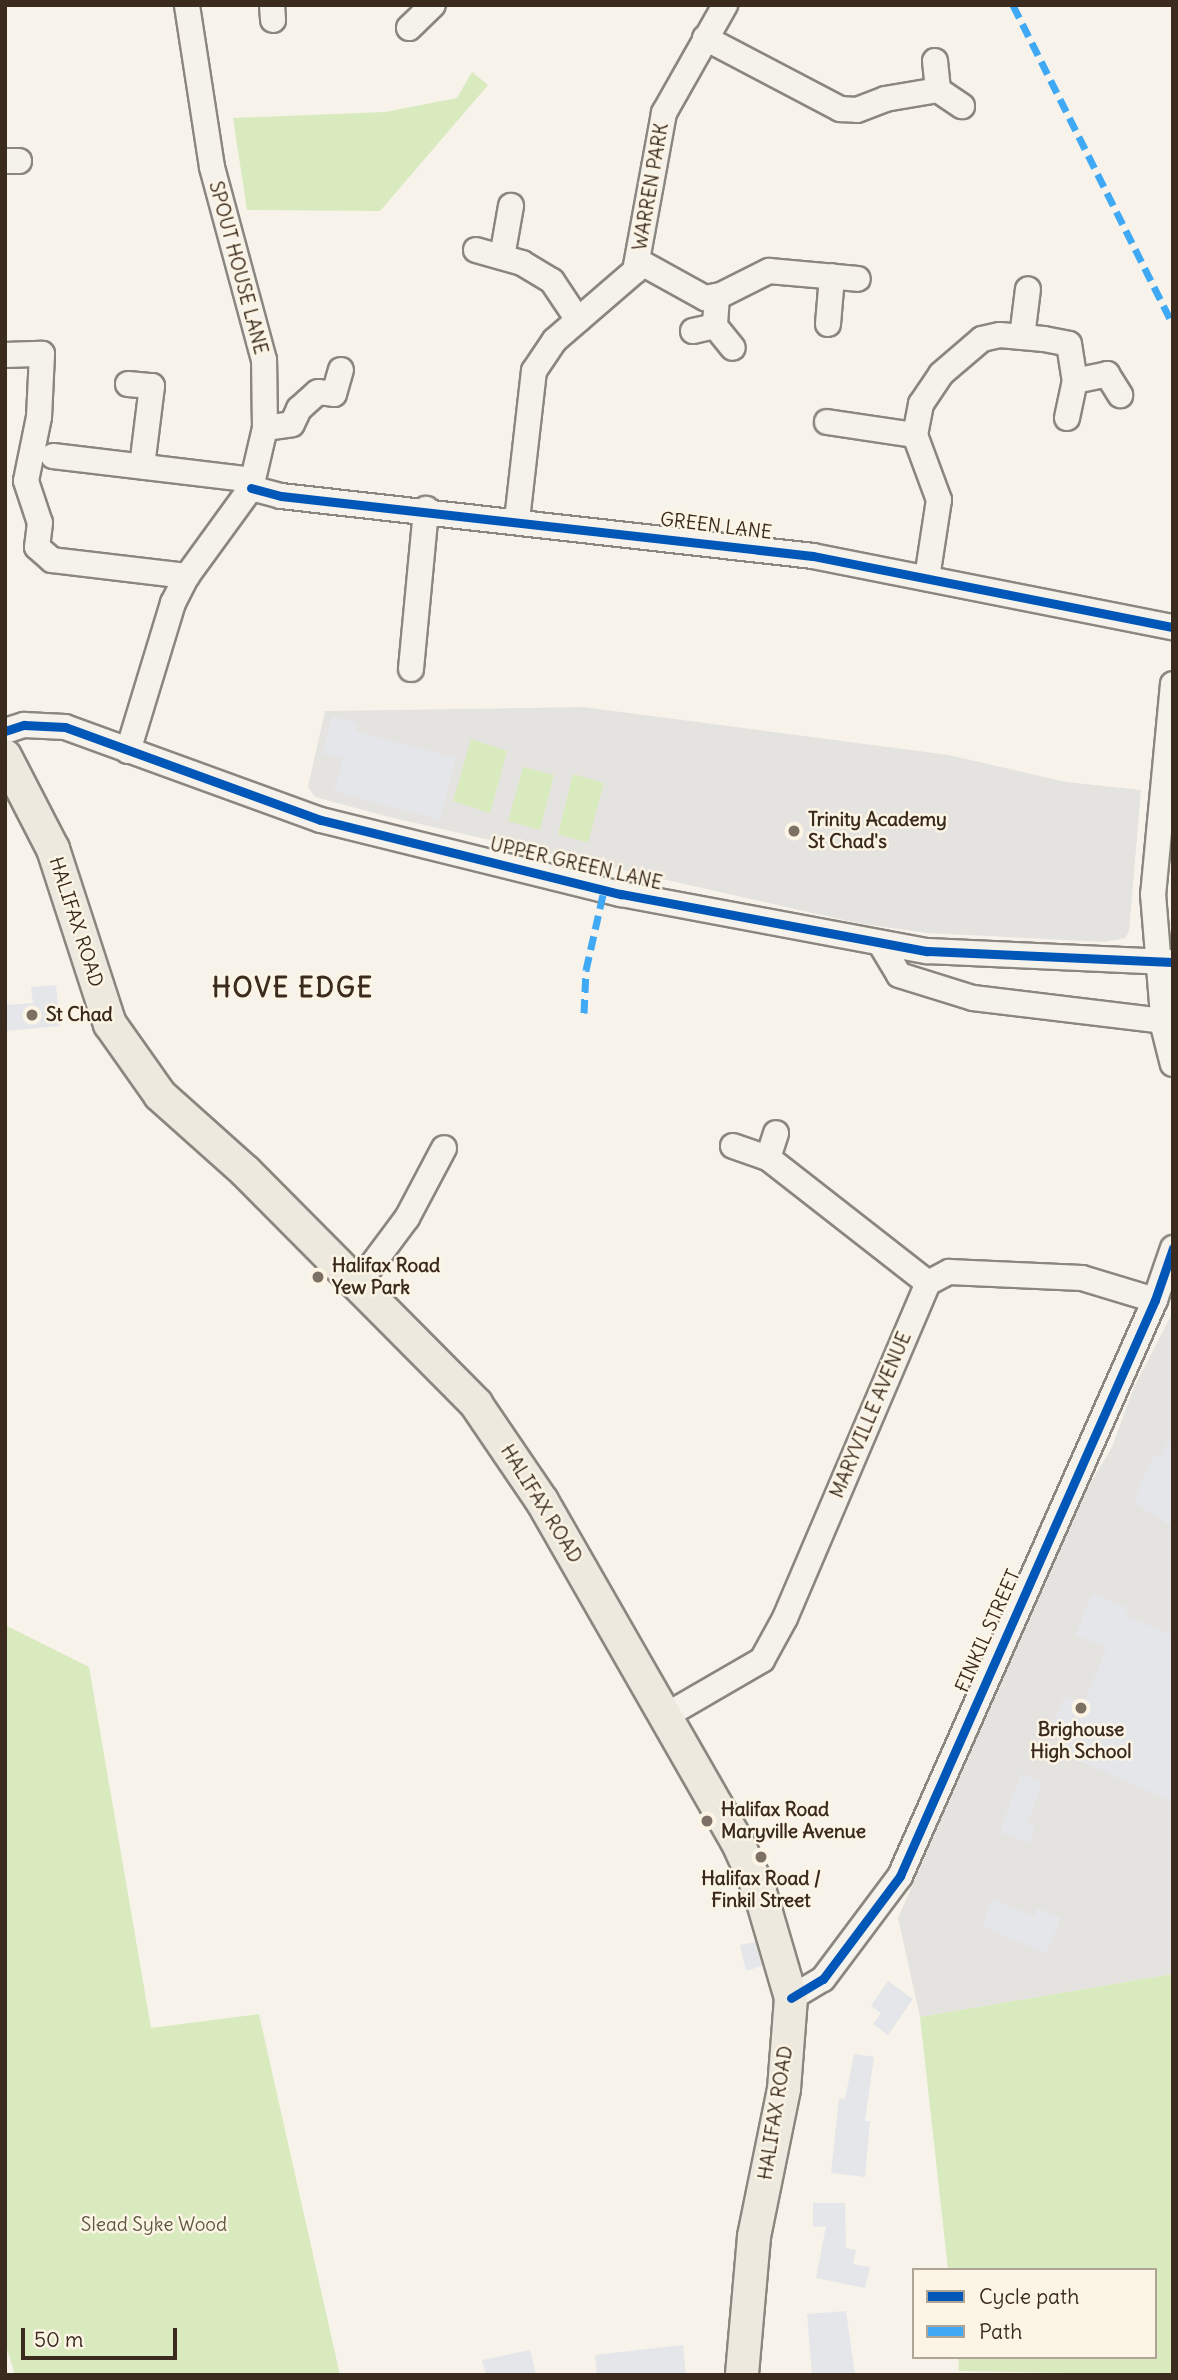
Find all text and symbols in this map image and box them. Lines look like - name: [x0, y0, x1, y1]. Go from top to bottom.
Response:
- street label: WARREN PARK: [629, 122, 673, 252]
- street label: SPOUT HOUSE LANE: [204, 179, 272, 357]
- street label: GREEN LANE: [659, 508, 773, 544]
- place label: Trinity Academy St Chad's: [808, 809, 947, 853]
- marker: Trinity Academy St Chad's: [786, 823, 802, 839]
- street label: UPPER GREEN LANE: [488, 833, 664, 895]
- street label: HALIFAX ROAD: [44, 854, 108, 990]
- district label: HOVE EDGE: [213, 972, 373, 1004]
- place label: St Chad: [46, 1004, 113, 1026]
- marker: St Chad: [24, 1007, 40, 1023]
- place label: Halifax Road Yew Park: [332, 1255, 440, 1299]
- marker: Halifax Road Yew Park: [310, 1269, 326, 1285]
- street label: MARYVILLE AVENUE: [826, 1328, 916, 1502]
- street label: HALIFAX ROAD: [495, 1441, 587, 1567]
- street label: FINKIL STREET: [951, 1566, 1025, 1696]
- marker: Brighouse High School: [1073, 1700, 1089, 1716]
- place label: Brighouse High School: [1031, 1719, 1131, 1763]
- place label: Halifax Road Maryville Avenue: [721, 1799, 866, 1843]
- marker: Halifax Road Maryville Avenue: [699, 1813, 715, 1829]
- marker: Halifax Road / Finkil Street: [753, 1849, 769, 1865]
- place label: Halifax Road / Finkil Street: [701, 1868, 821, 1912]
- street label: HALIFAX ROAD: [754, 2044, 798, 2182]
- park label: Slead Syke Wood: [81, 2214, 227, 2236]
- legend: [912, 2268, 1157, 2359]
- text: Cycle path: [979, 2283, 1079, 2310]
- scale bar: [24, 2314, 180, 2358]
- text: Path: [979, 2318, 1022, 2345]
- text: 50 m: [34, 2326, 83, 2353]

